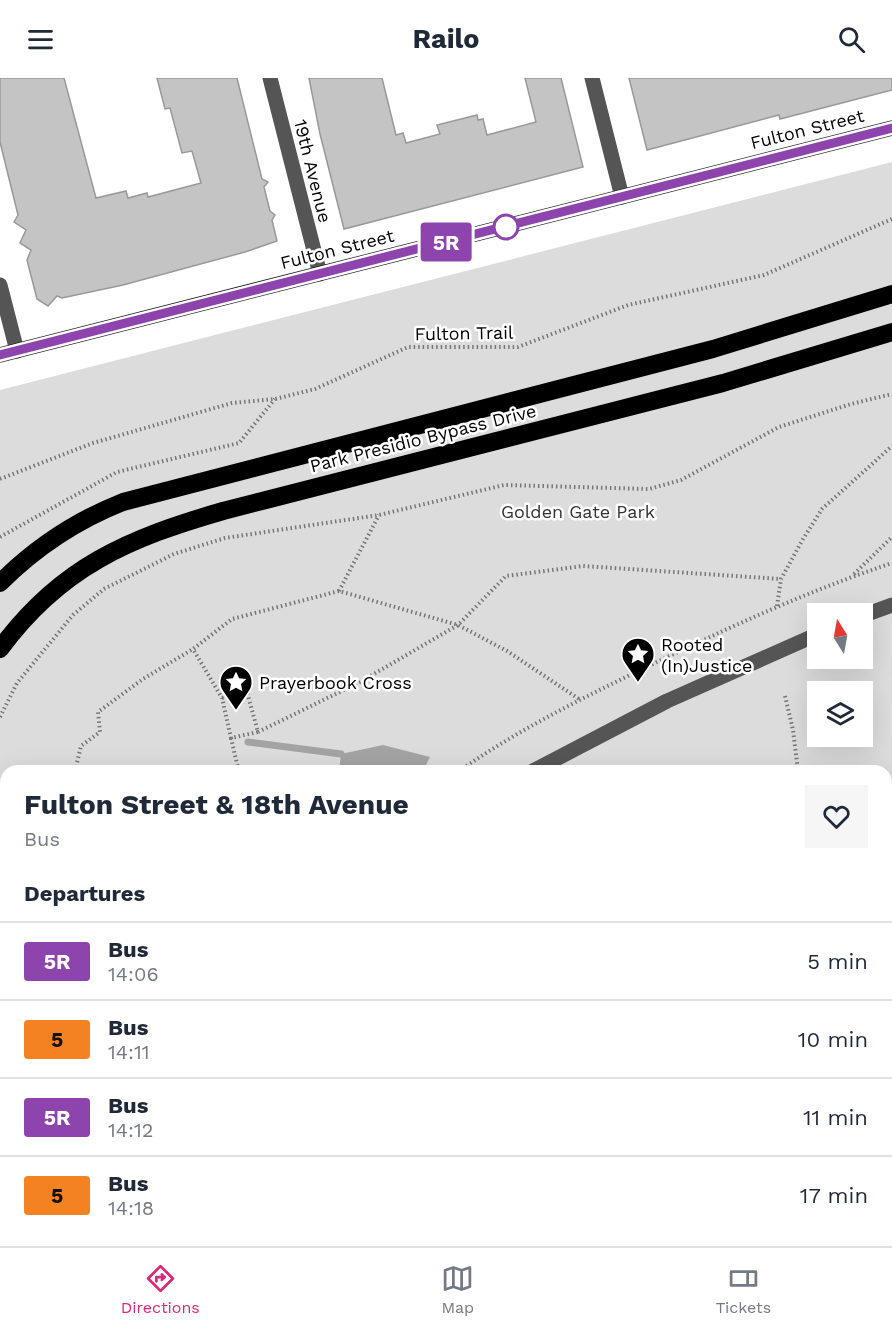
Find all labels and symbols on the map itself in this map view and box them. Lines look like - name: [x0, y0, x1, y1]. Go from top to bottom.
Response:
- street label: Fulton Street: [748, 105, 866, 153]
- street label: 19th Avenue: [290, 117, 336, 225]
- unlabelled marker: [493, 214, 519, 240]
- line badge: 5R: [419, 222, 473, 262]
- street label: Fulton Street: [278, 225, 396, 273]
- street label: Fulton Trail: [414, 322, 514, 344]
- street label: Park Presidio Bypass Drive: [308, 400, 538, 476]
- park label: Golden Gate Park: [501, 501, 655, 522]
- north arrow: [807, 603, 873, 669]
- place label: Rooted (In)Justice: [661, 634, 752, 676]
- place icon: Rooted (In)Justice: [620, 636, 656, 683]
- place icon: Prayerbook Cross: [218, 664, 254, 711]
- place label: Prayerbook Cross: [259, 672, 412, 693]

